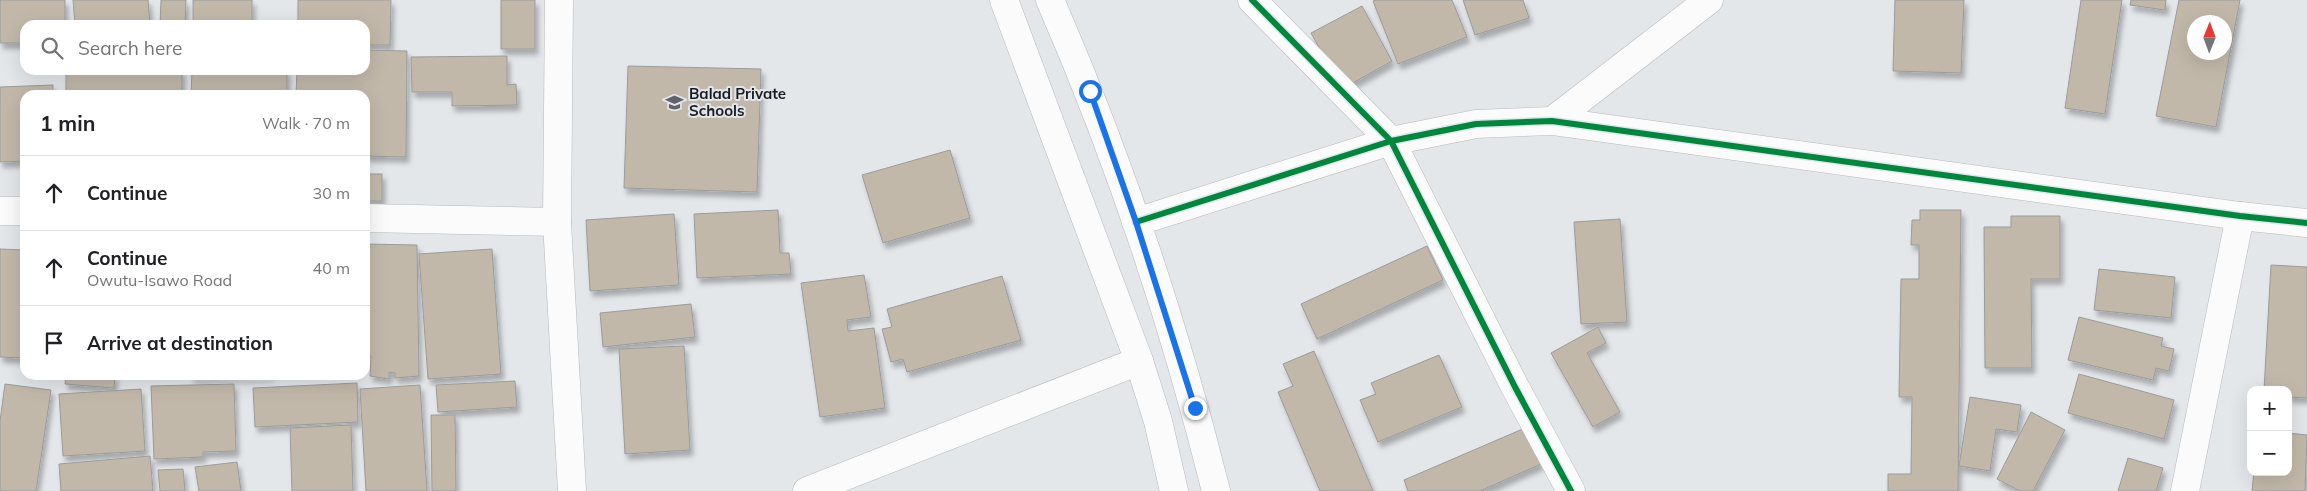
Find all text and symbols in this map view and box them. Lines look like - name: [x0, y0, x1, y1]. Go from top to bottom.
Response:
- north arrow: [2187, 15, 2232, 60]
- search box: [20, 20, 370, 75]
- icon: search: [38, 34, 66, 62]
- text: Search here: [78, 36, 182, 60]
- route start: [1079, 80, 1102, 103]
- place label: Balad Private Schools: [689, 84, 786, 120]
- school or university icon: Balad Private Schools: [665, 92, 685, 112]
- text: 1 min: [40, 110, 95, 136]
- text: Walk · 70 m: [262, 113, 350, 133]
- icon: ahead: [40, 179, 68, 207]
- text: Continue: [87, 181, 167, 205]
- text: 30 m: [313, 183, 350, 203]
- text: Continue: [87, 246, 167, 270]
- icon: ahead: [40, 254, 68, 282]
- text: 40 m: [313, 258, 350, 278]
- text: Owutu-Isawo Road: [87, 270, 232, 290]
- icon: arrive: [40, 329, 68, 357]
- text: Arrive at destination: [87, 331, 273, 355]
- map controls: [2247, 386, 2292, 476]
- button: +: [2247, 386, 2292, 431]
- route end: [1184, 397, 1207, 420]
- button: −: [2247, 431, 2292, 476]

